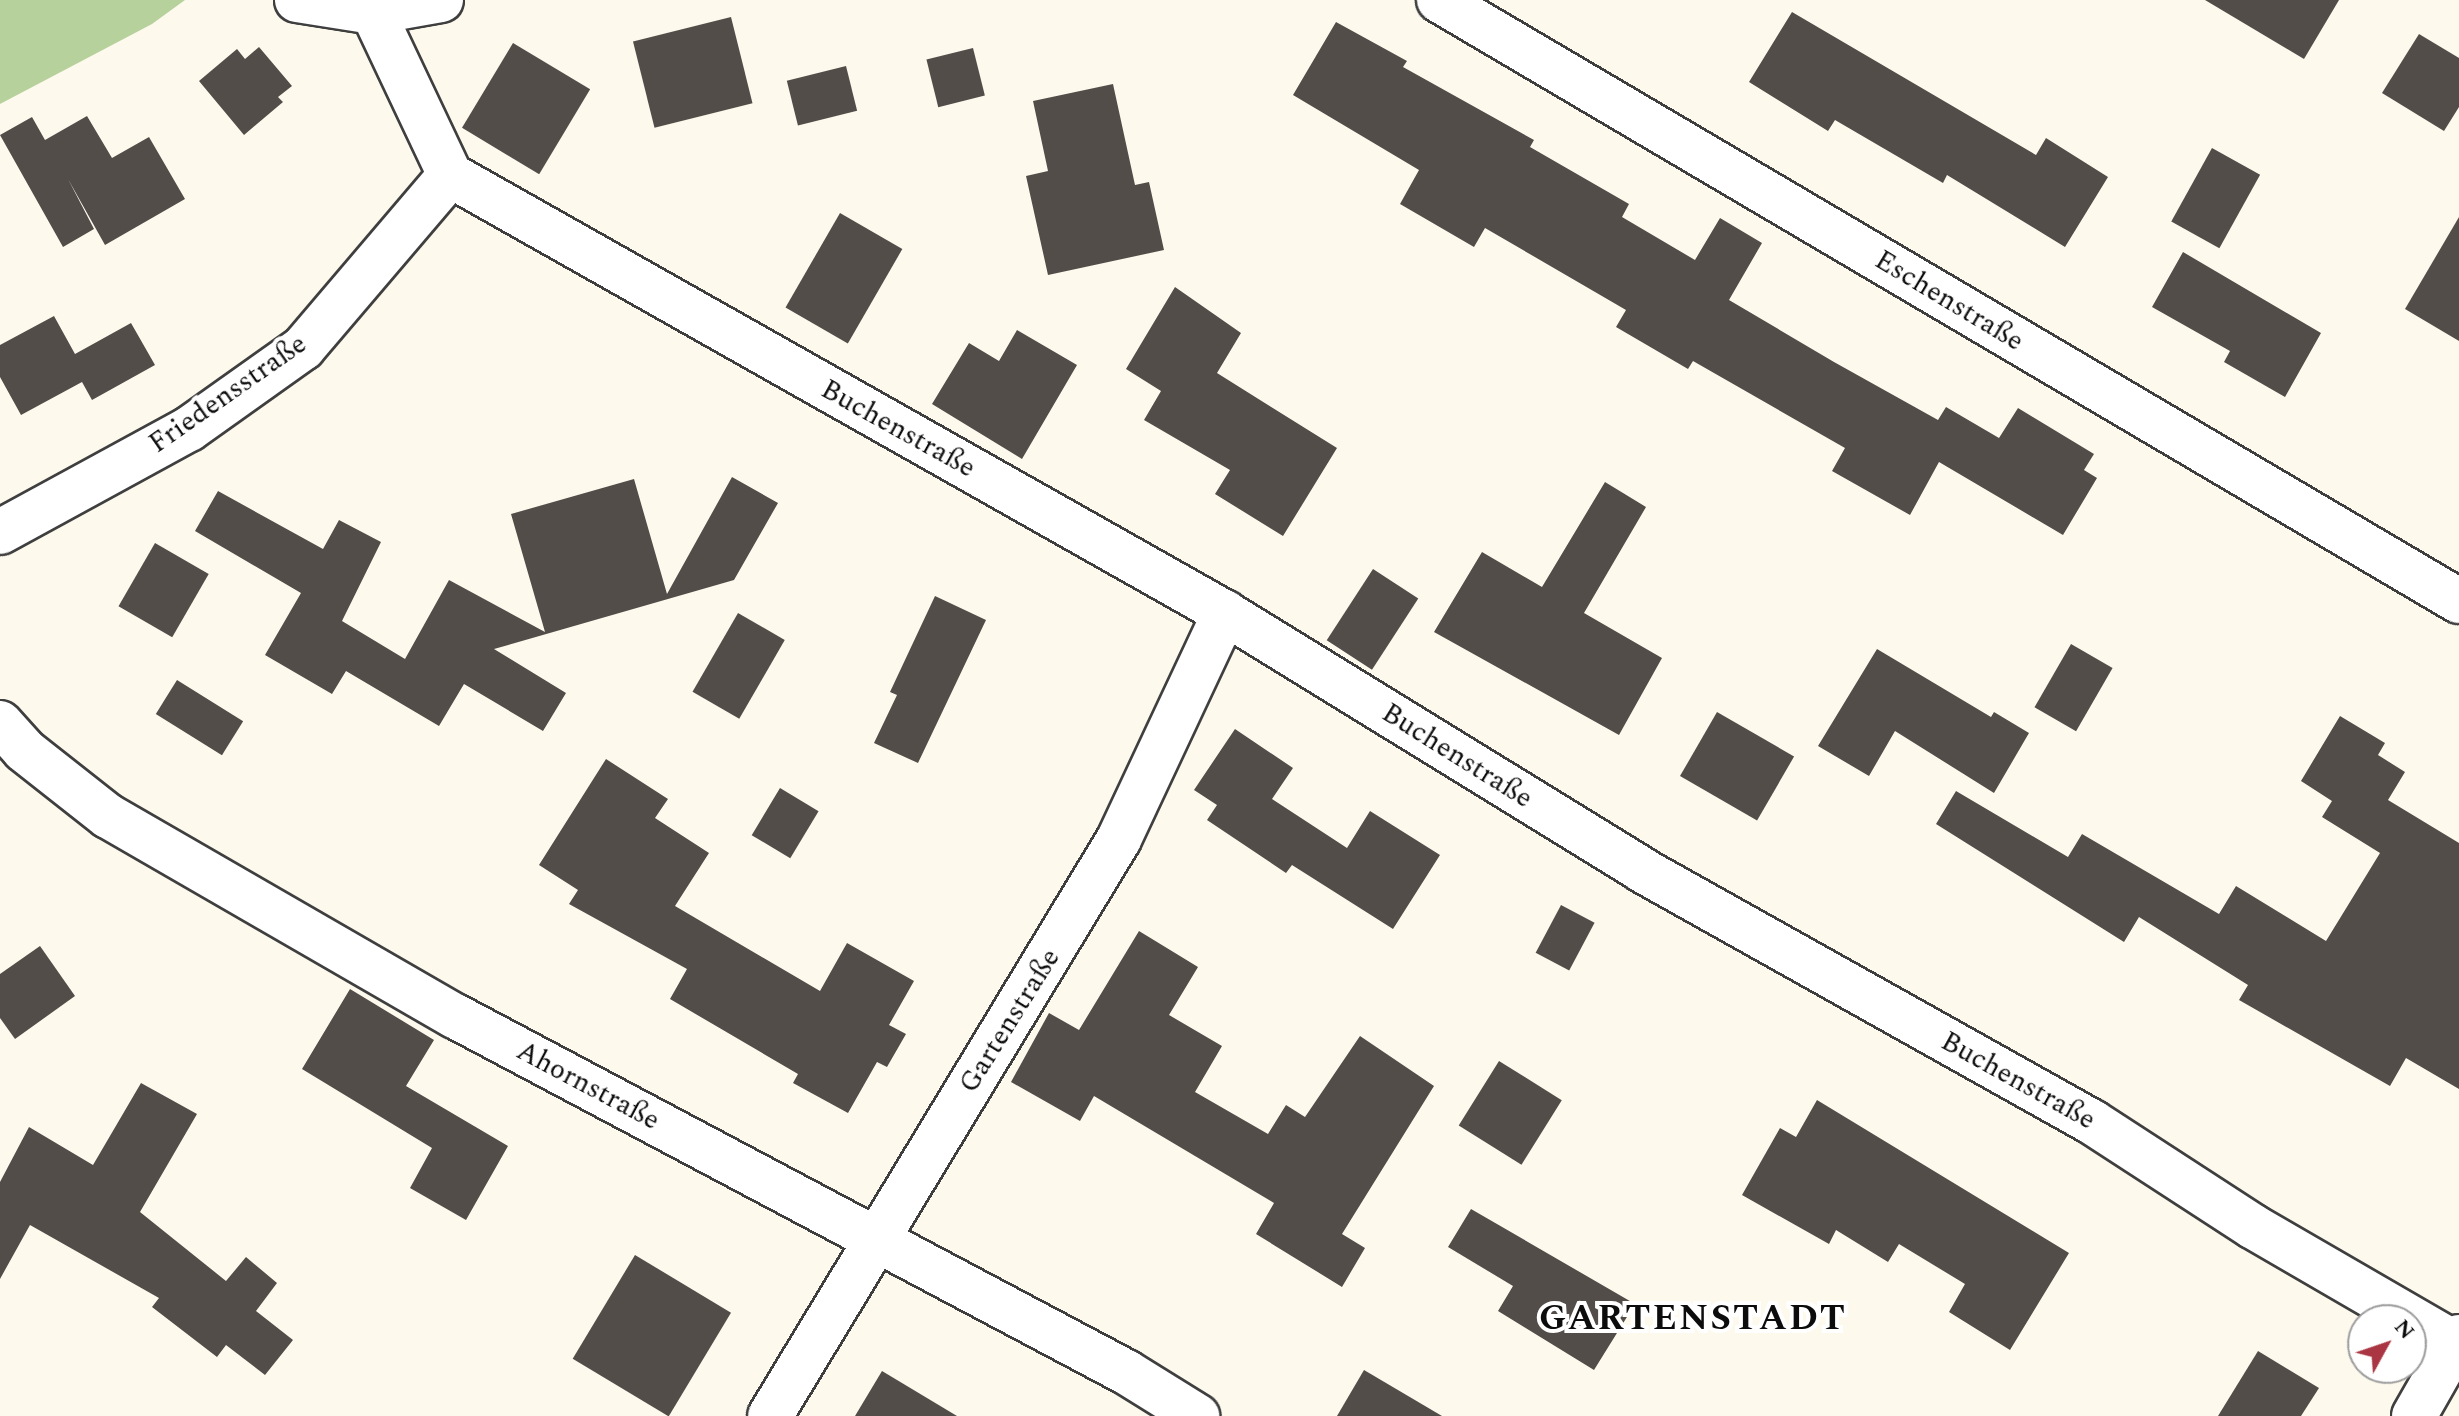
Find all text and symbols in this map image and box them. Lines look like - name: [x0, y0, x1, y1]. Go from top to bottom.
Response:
- street label: Eschenstraße: [1869, 243, 2029, 359]
- street label: Friedensstraße: [143, 327, 313, 461]
- street label: Buchenstraße: [815, 373, 981, 485]
- street label: Buchenstraße: [1375, 696, 1539, 816]
- street label: Gartenstraße: [952, 943, 1068, 1099]
- street label: Buchenstraße: [1935, 1025, 2101, 1137]
- street label: Ahornstraße: [511, 1034, 665, 1138]
- district label: GARTENSTADT: [1539, 1297, 1847, 1341]
- north arrow: [2347, 1304, 2427, 1384]
- text: N: [2386, 1312, 2423, 1347]

